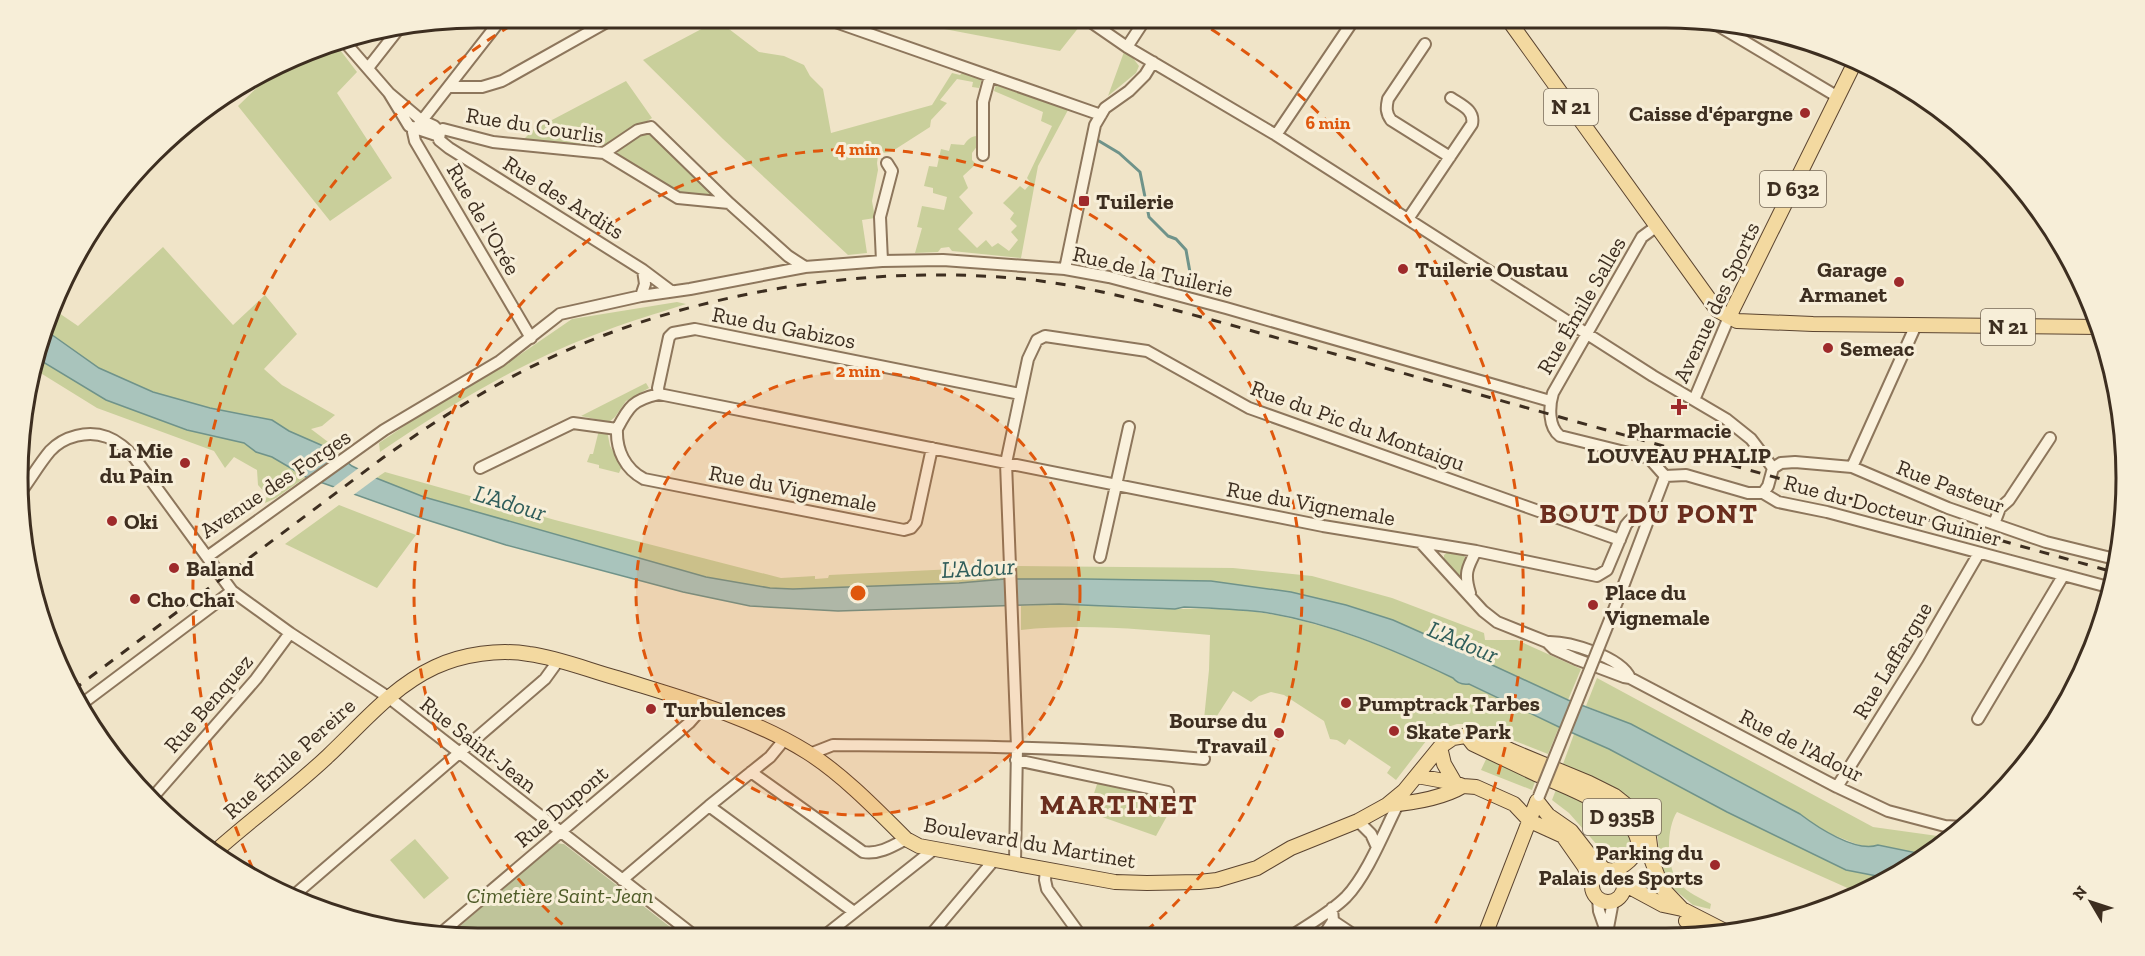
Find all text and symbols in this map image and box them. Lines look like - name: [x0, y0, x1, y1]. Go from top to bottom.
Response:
- road number: N 21: [1544, 89, 1598, 125]
- place label: Caisse d'épargne: [1629, 100, 1793, 127]
- street label: Rue du Courlis: [464, 101, 606, 150]
- marker: Caisse d'épargne: [1798, 106, 1812, 120]
- text: 6 min: [1306, 112, 1351, 134]
- text: 4 min: [835, 138, 881, 160]
- street label: Rue des Ardits: [498, 150, 629, 245]
- street label: Rue de l'Orée: [441, 159, 526, 280]
- road number: D 632: [1760, 171, 1826, 207]
- place label: Tuilerie: [1096, 188, 1174, 215]
- marker: Tuilerie: [1077, 194, 1091, 208]
- street label: Avenue des Sports: [1667, 218, 1765, 387]
- street label: Rue Émile Salles: [1531, 232, 1632, 379]
- street label: Rue de la Tuilerie: [1070, 240, 1236, 303]
- place label: Tuilerie Oustau: [1415, 256, 1568, 283]
- place label: Garage Armanet: [1799, 256, 1887, 308]
- marker: Tuilerie Oustau: [1396, 262, 1410, 276]
- marker: Garage Armanet: [1892, 275, 1906, 289]
- street label: Rue du Gabizos: [710, 300, 858, 355]
- road number: N 21: [1981, 309, 2035, 345]
- place label: Semeac: [1840, 335, 1915, 362]
- marker: Semeac: [1821, 341, 1835, 355]
- text: 2 min: [836, 360, 881, 382]
- street label: Rue du Pic du Montaigu: [1247, 374, 1469, 477]
- marker: Pharmacie LOUVEAU PHALIP: [1672, 400, 1686, 414]
- place label: Pharmacie LOUVEAU PHALIP: [1587, 417, 1771, 469]
- street label: Avenue des Forges: [195, 423, 356, 544]
- place label: La Mie du Pain: [100, 437, 173, 489]
- street label: Rue Pasteur: [1893, 453, 2009, 520]
- marker: La Mie du Pain: [178, 456, 192, 470]
- street label: Rue du Vignemale: [707, 459, 879, 518]
- street label: Rue du Docteur Guinier: [1781, 468, 2005, 553]
- street label: Rue du Vignemale: [1225, 475, 1397, 532]
- water label: L'Adour: [471, 478, 550, 527]
- district label: BOUT DU PONT: [1539, 497, 1759, 530]
- place label: Oki: [124, 508, 159, 535]
- marker: Oki: [105, 514, 119, 528]
- water label: L'Adour: [941, 551, 1016, 584]
- place label: Baland: [186, 555, 254, 582]
- marker: Baland: [167, 561, 181, 575]
- place label: Place du Vignemale: [1605, 579, 1710, 631]
- centre of rings: [848, 583, 868, 603]
- place label: Cho Chaï: [147, 586, 235, 613]
- marker: Cho Chaï: [128, 592, 142, 606]
- street label: Rue Laffargue: [1847, 597, 1938, 724]
- marker: Place du Vignemale: [1586, 598, 1600, 612]
- water label: L'Adour: [1424, 614, 1503, 670]
- street label: Rue Benquez: [158, 648, 259, 758]
- street label: Rue Saint-Jean: [415, 690, 543, 799]
- place label: Pumptrack Tarbes: [1358, 690, 1540, 717]
- street label: Rue Émile Pereire: [218, 692, 361, 825]
- place label: Turbulences: [663, 696, 786, 723]
- marker: Pumptrack Tarbes: [1339, 696, 1353, 710]
- marker: Turbulences: [644, 702, 658, 716]
- street label: Rue de l'Adour: [1735, 703, 1869, 788]
- place label: Bourse du Travail: [1169, 707, 1267, 759]
- place label: Skate Park: [1406, 718, 1511, 745]
- marker: Skate Park: [1387, 724, 1401, 738]
- marker: Bourse du Travail: [1272, 726, 1286, 740]
- street label: Rue Dupont: [509, 759, 614, 853]
- district label: MARTINET: [1040, 788, 1198, 821]
- road number: D 935B: [1583, 799, 1661, 835]
- street label: Boulevard du Martinet: [922, 811, 1139, 875]
- place label: Parking du Palais des Sports: [1538, 839, 1703, 891]
- marker: Parking du Palais des Sports: [1708, 858, 1722, 872]
- north arrow: [2061, 872, 2121, 932]
- park label: Cimetière Saint-Jean: [466, 882, 654, 909]
- text: N: [2069, 882, 2091, 904]

